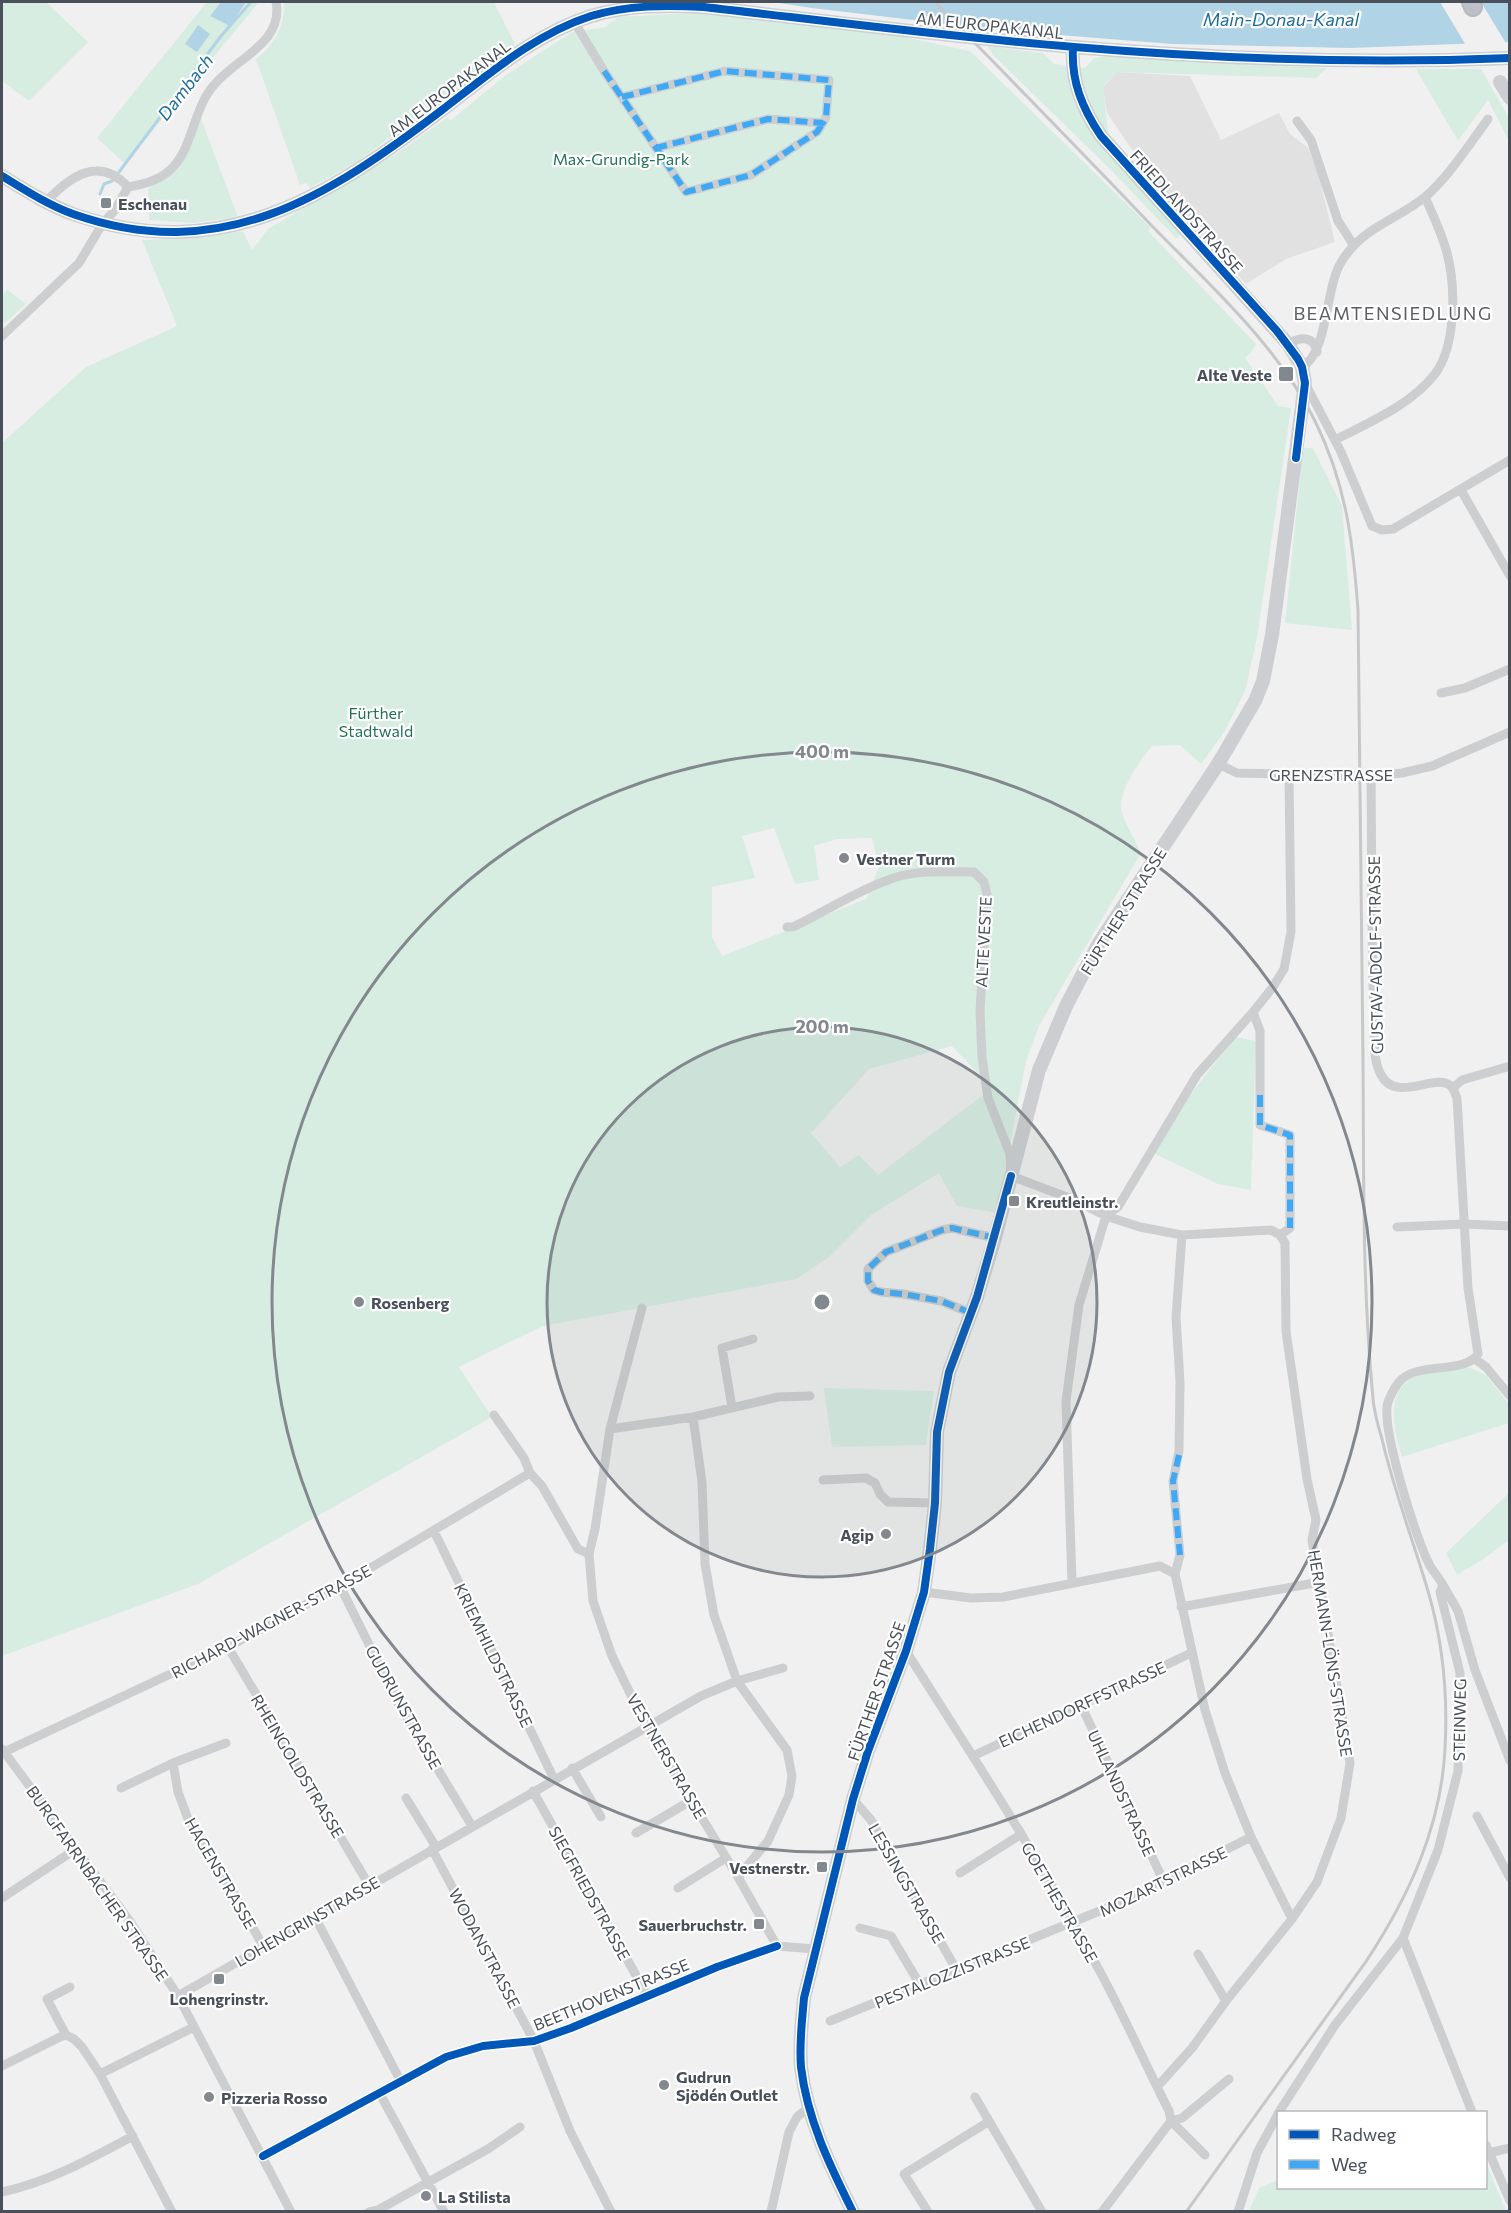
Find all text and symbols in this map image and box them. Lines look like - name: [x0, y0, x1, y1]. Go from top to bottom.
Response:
- street label: AM EUROPAKANAL: [915, 8, 1065, 42]
- water label: Main-Donau-Kanal: [1203, 8, 1360, 30]
- street label: AM EUROPAKANAL: [384, 36, 514, 140]
- water label: Dambach: [152, 50, 218, 124]
- street label: FRIEDLANDSTRASSE: [1127, 146, 1247, 276]
- park label: Max-Grundig-Park: [553, 149, 690, 168]
- place label: Eschenau: [118, 194, 187, 213]
- marker: Eschenau: [99, 196, 113, 210]
- district label: BEAMTENSIEDLUNG: [1293, 302, 1493, 324]
- place label: Alte Veste: [1197, 365, 1272, 384]
- marker: Alte Veste: [1277, 365, 1295, 383]
- park label: Fürther Stadtwald: [339, 703, 413, 740]
- text: 400 m: [795, 740, 849, 762]
- street label: GRENZSTRASSE: [1269, 765, 1393, 784]
- street label: FÜRTHER STRASSE: [1076, 844, 1170, 978]
- place label: Vestner Turm: [856, 849, 955, 868]
- marker: Vestner Turm: [837, 851, 851, 865]
- street label: GUSTAV-ADOLF-STRASSE: [1364, 856, 1386, 1054]
- street label: ALTE VESTE: [971, 896, 995, 988]
- text: 200 m: [795, 1015, 849, 1037]
- place label: Kreutleinstr.: [1026, 1192, 1119, 1211]
- marker: Kreutleinstr.: [1007, 1194, 1021, 1208]
- centre of rings: [812, 1292, 832, 1312]
- place label: Rosenberg: [371, 1293, 450, 1312]
- marker: Rosenberg: [352, 1295, 366, 1309]
- place label: Agip: [840, 1525, 874, 1544]
- marker: Agip: [879, 1527, 893, 1541]
- street label: HERMANN-LÖNS-STRASSE: [1305, 1548, 1357, 1758]
- street label: RICHARD-WAGNER-STRASSE: [168, 1560, 374, 1682]
- street label: KRIEMHILDSTRASSE: [451, 1580, 537, 1730]
- street label: FÜRTHER STRASSE: [843, 1619, 909, 1763]
- street label: GUDRUNSTRASSE: [362, 1642, 446, 1772]
- street label: EICHENDORFFSTRASSE: [996, 1657, 1168, 1751]
- street label: STEINWEG: [1449, 1678, 1469, 1762]
- street label: VESTNERSTRASSE: [623, 1690, 711, 1822]
- street label: RHEINGOLDSTRASSE: [248, 1691, 348, 1841]
- street label: UHLANDSTRASSE: [1084, 1727, 1160, 1859]
- street label: BURGFARRNBACHER STRASSE: [23, 1782, 173, 1984]
- street label: HAGENSTRASSE: [181, 1814, 261, 1932]
- street label: LESSINGSTRASSE: [865, 1820, 949, 1946]
- street label: SIEGFRIEDSTRASSE: [545, 1823, 635, 1963]
- street label: GOETHESTRASSE: [1018, 1839, 1102, 1965]
- street label: MOZARTSTRASSE: [1096, 1842, 1230, 1920]
- place label: Vestnerstr.: [729, 1858, 810, 1877]
- marker: Vestnerstr.: [815, 1860, 829, 1874]
- street label: LOHENGRINSTRASSE: [231, 1872, 383, 1970]
- street label: WODANSTRASSE: [445, 1885, 525, 2011]
- place label: Sauerbruchstr.: [638, 1915, 747, 1934]
- marker: Sauerbruchstr.: [752, 1917, 766, 1931]
- street label: PESTALOZZISTRASSE: [872, 1932, 1032, 2012]
- street label: BEETHOVENSTRASSE: [530, 1954, 692, 2034]
- marker: Lohengrinstr.: [212, 1972, 226, 1986]
- place label: Lohengrinstr.: [169, 1989, 269, 2008]
- place label: Gudrun Sjödén Outlet: [676, 2067, 778, 2104]
- marker: Gudrun Sjödén Outlet: [657, 2078, 671, 2092]
- place label: Pizzeria Rosso: [221, 2088, 328, 2107]
- marker: Pizzeria Rosso: [202, 2090, 216, 2104]
- legend: [1277, 2111, 1487, 2189]
- text: Radweg: [1331, 2123, 1396, 2145]
- text: Weg: [1331, 2153, 1368, 2175]
- place label: La Stilista: [438, 2187, 511, 2206]
- marker: La Stilista: [419, 2189, 433, 2203]

